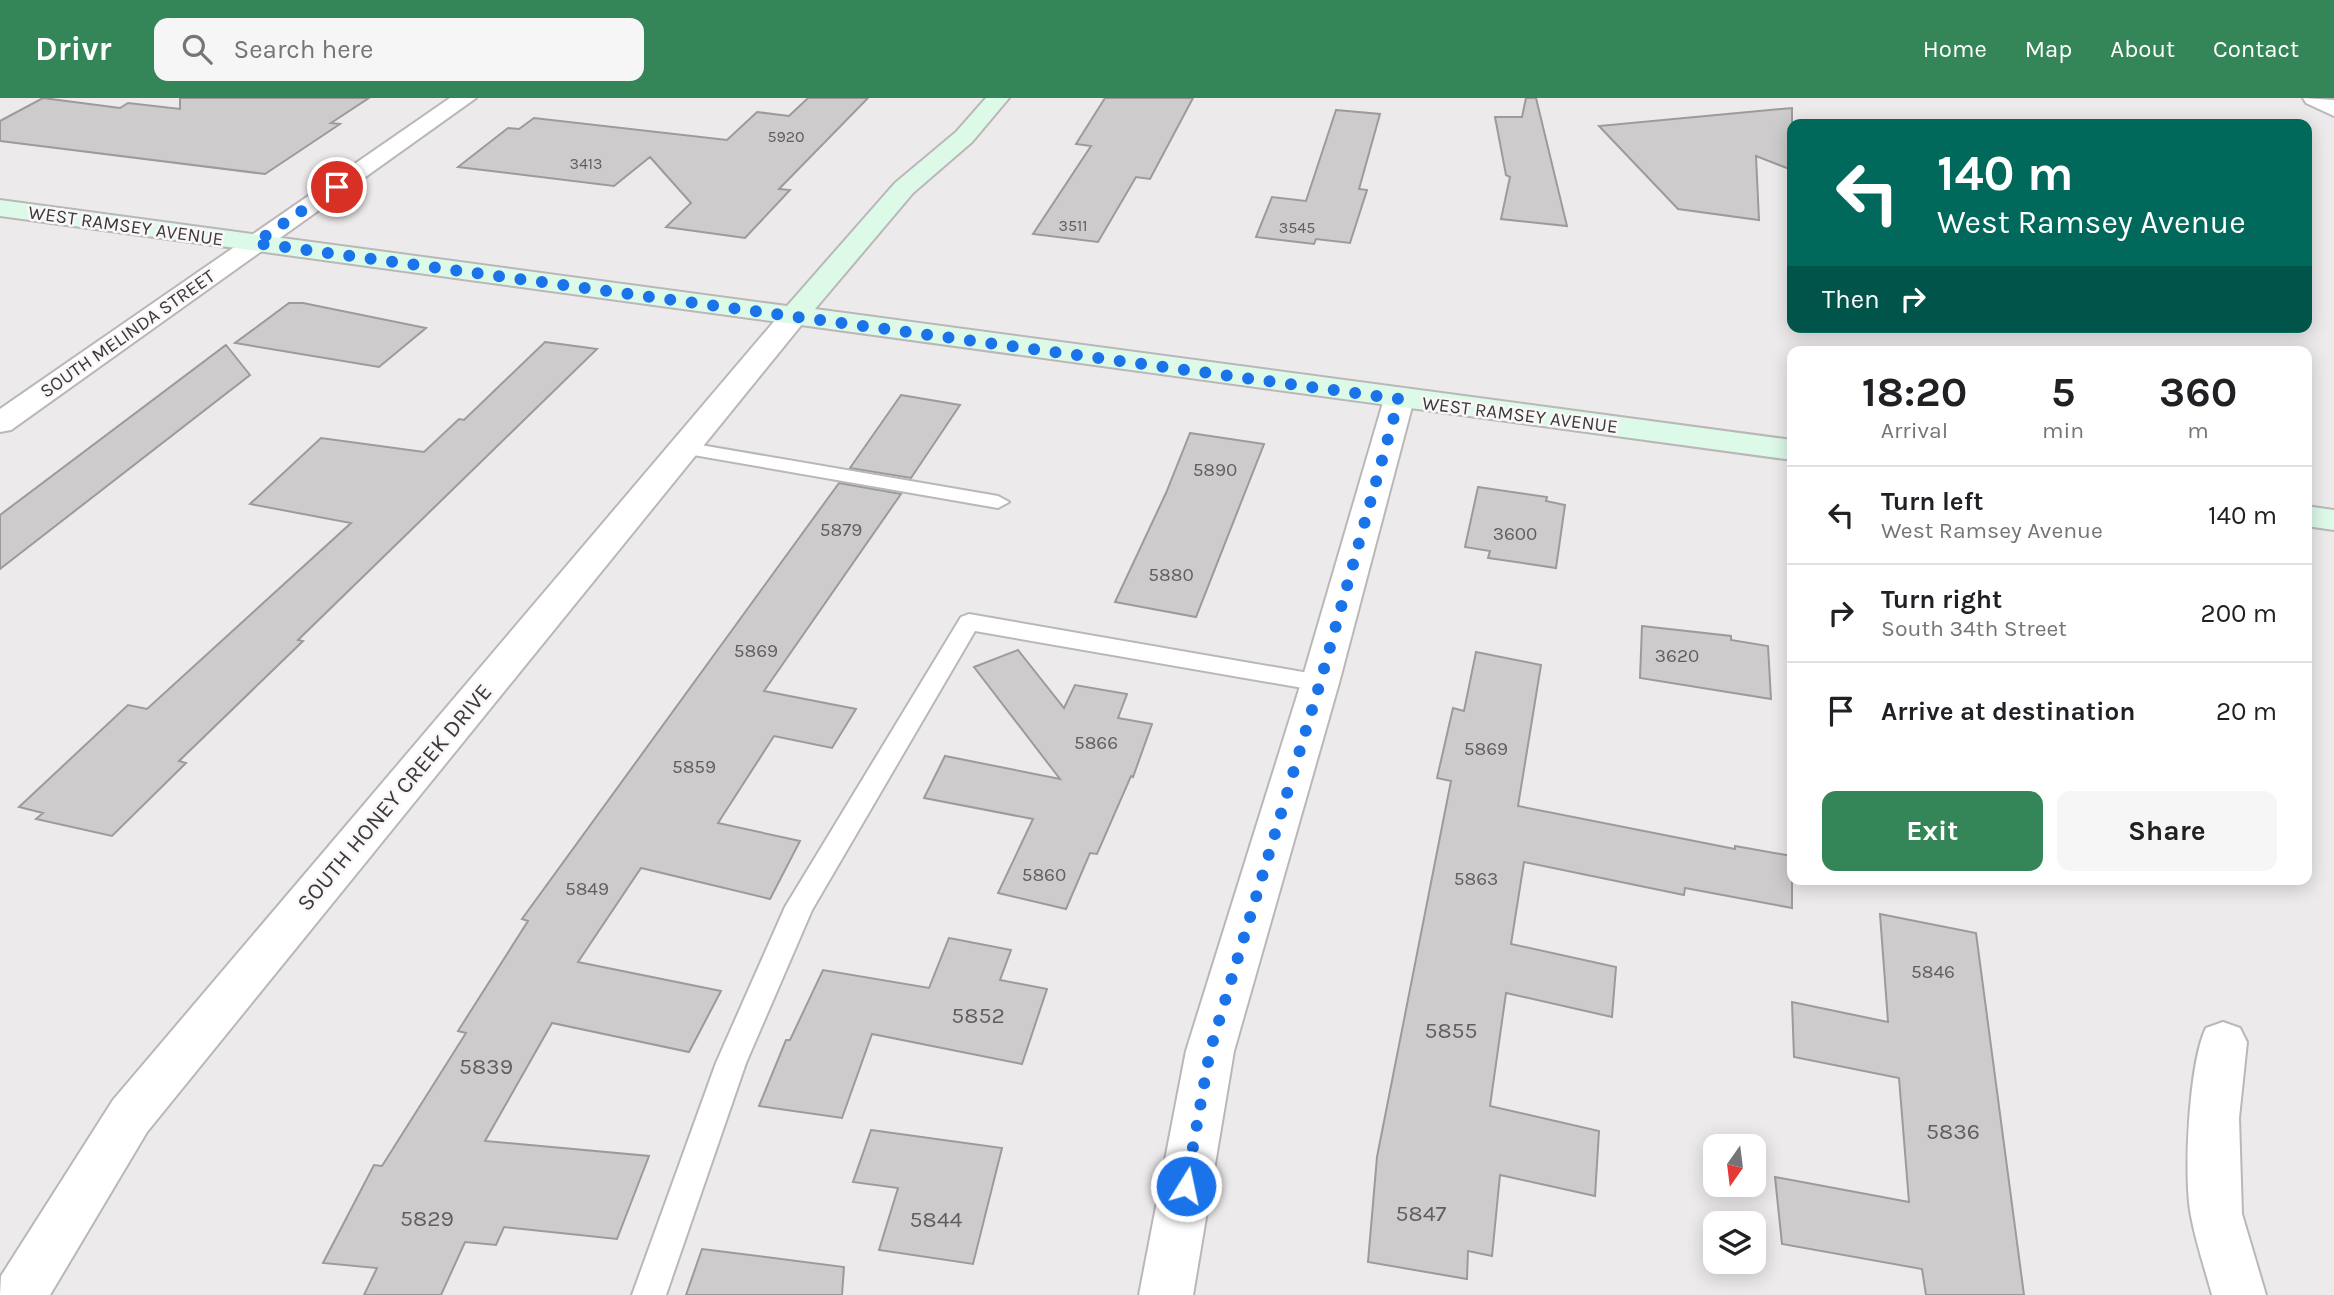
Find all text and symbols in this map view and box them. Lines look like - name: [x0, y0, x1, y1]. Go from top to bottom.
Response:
- search box: [154, 18, 644, 81]
- text: Drivr: [35, 30, 112, 68]
- icon: search: [178, 30, 216, 68]
- text: Search here: [234, 34, 373, 65]
- text: Home: [1923, 35, 1987, 63]
- text: Map: [2025, 35, 2072, 63]
- text: About: [2110, 35, 2175, 63]
- text: Contact: [2213, 35, 2299, 63]
- house number: 5920: [767, 127, 805, 146]
- text: 140 m: [1937, 145, 2074, 202]
- icon: left: [1822, 147, 1913, 238]
- house number: 3413: [569, 154, 603, 173]
- pin: [307, 157, 367, 217]
- icon: arrive: [318, 168, 356, 206]
- street label: WEST RAMSEY AVENUE: [27, 201, 225, 251]
- text: West Ramsey Avenue: [1937, 204, 2246, 241]
- house number: 3511: [1058, 216, 1088, 235]
- house number: 3545: [1279, 218, 1315, 237]
- street label: SOUTH MELINDA STREET: [36, 265, 220, 403]
- icon: right: [1894, 280, 1932, 318]
- text: Then: [1822, 284, 1880, 315]
- text: 18:20: [1862, 367, 1967, 417]
- text: 5: [2051, 367, 2075, 417]
- text: 360: [2159, 367, 2237, 417]
- street label: WEST RAMSEY AVENUE: [1421, 392, 1619, 438]
- text: Arrival: [1881, 417, 1948, 444]
- text: min: [2042, 417, 2084, 444]
- text: m: [2187, 417, 2209, 444]
- house number: 5890: [1193, 459, 1237, 481]
- text: Turn left: [1881, 486, 1983, 517]
- icon: left: [1822, 496, 1860, 534]
- text: 140 m: [2208, 500, 2277, 531]
- text: West Ramsey Avenue: [1881, 517, 2103, 544]
- house number: 5879: [820, 519, 862, 541]
- house number: 3600: [1493, 523, 1537, 545]
- house number: 5880: [1148, 564, 1194, 586]
- text: Turn right: [1881, 584, 2002, 615]
- icon: right: [1822, 594, 1860, 632]
- text: 200 m: [2201, 598, 2277, 629]
- text: South 34th Street: [1881, 615, 2067, 642]
- house number: 5869: [734, 640, 778, 662]
- house number: 3620: [1655, 645, 1699, 667]
- street label: SOUTH HONEY CREEK DRIVE: [291, 678, 497, 916]
- icon: arrive: [1822, 692, 1860, 730]
- text: Arrive at destination: [1881, 696, 2135, 727]
- text: 20 m: [2216, 696, 2277, 727]
- house number: 5866: [1074, 732, 1118, 754]
- house number: 5869: [1464, 738, 1508, 760]
- house number: 5859: [672, 756, 716, 778]
- button: Exit: [1822, 791, 2043, 871]
- button: Share: [2057, 791, 2277, 871]
- house number: 5860: [1022, 864, 1066, 886]
- house number: 5863: [1454, 868, 1498, 890]
- house number: 5849: [565, 878, 609, 900]
- house number: 5846: [1911, 961, 1955, 983]
- house number: 5852: [951, 1002, 1005, 1029]
- house number: 5855: [1424, 1017, 1478, 1044]
- house number: 5839: [459, 1053, 513, 1080]
- house number: 5836: [1926, 1118, 1980, 1145]
- north arrow: [1703, 1134, 1766, 1197]
- map controls: [1703, 1134, 1766, 1274]
- position arrow: [1149, 1149, 1223, 1223]
- house number: 5847: [1396, 1200, 1447, 1227]
- house number: 5829: [400, 1205, 454, 1232]
- house number: 5844: [910, 1206, 963, 1233]
- button: layers: [1703, 1211, 1766, 1274]

